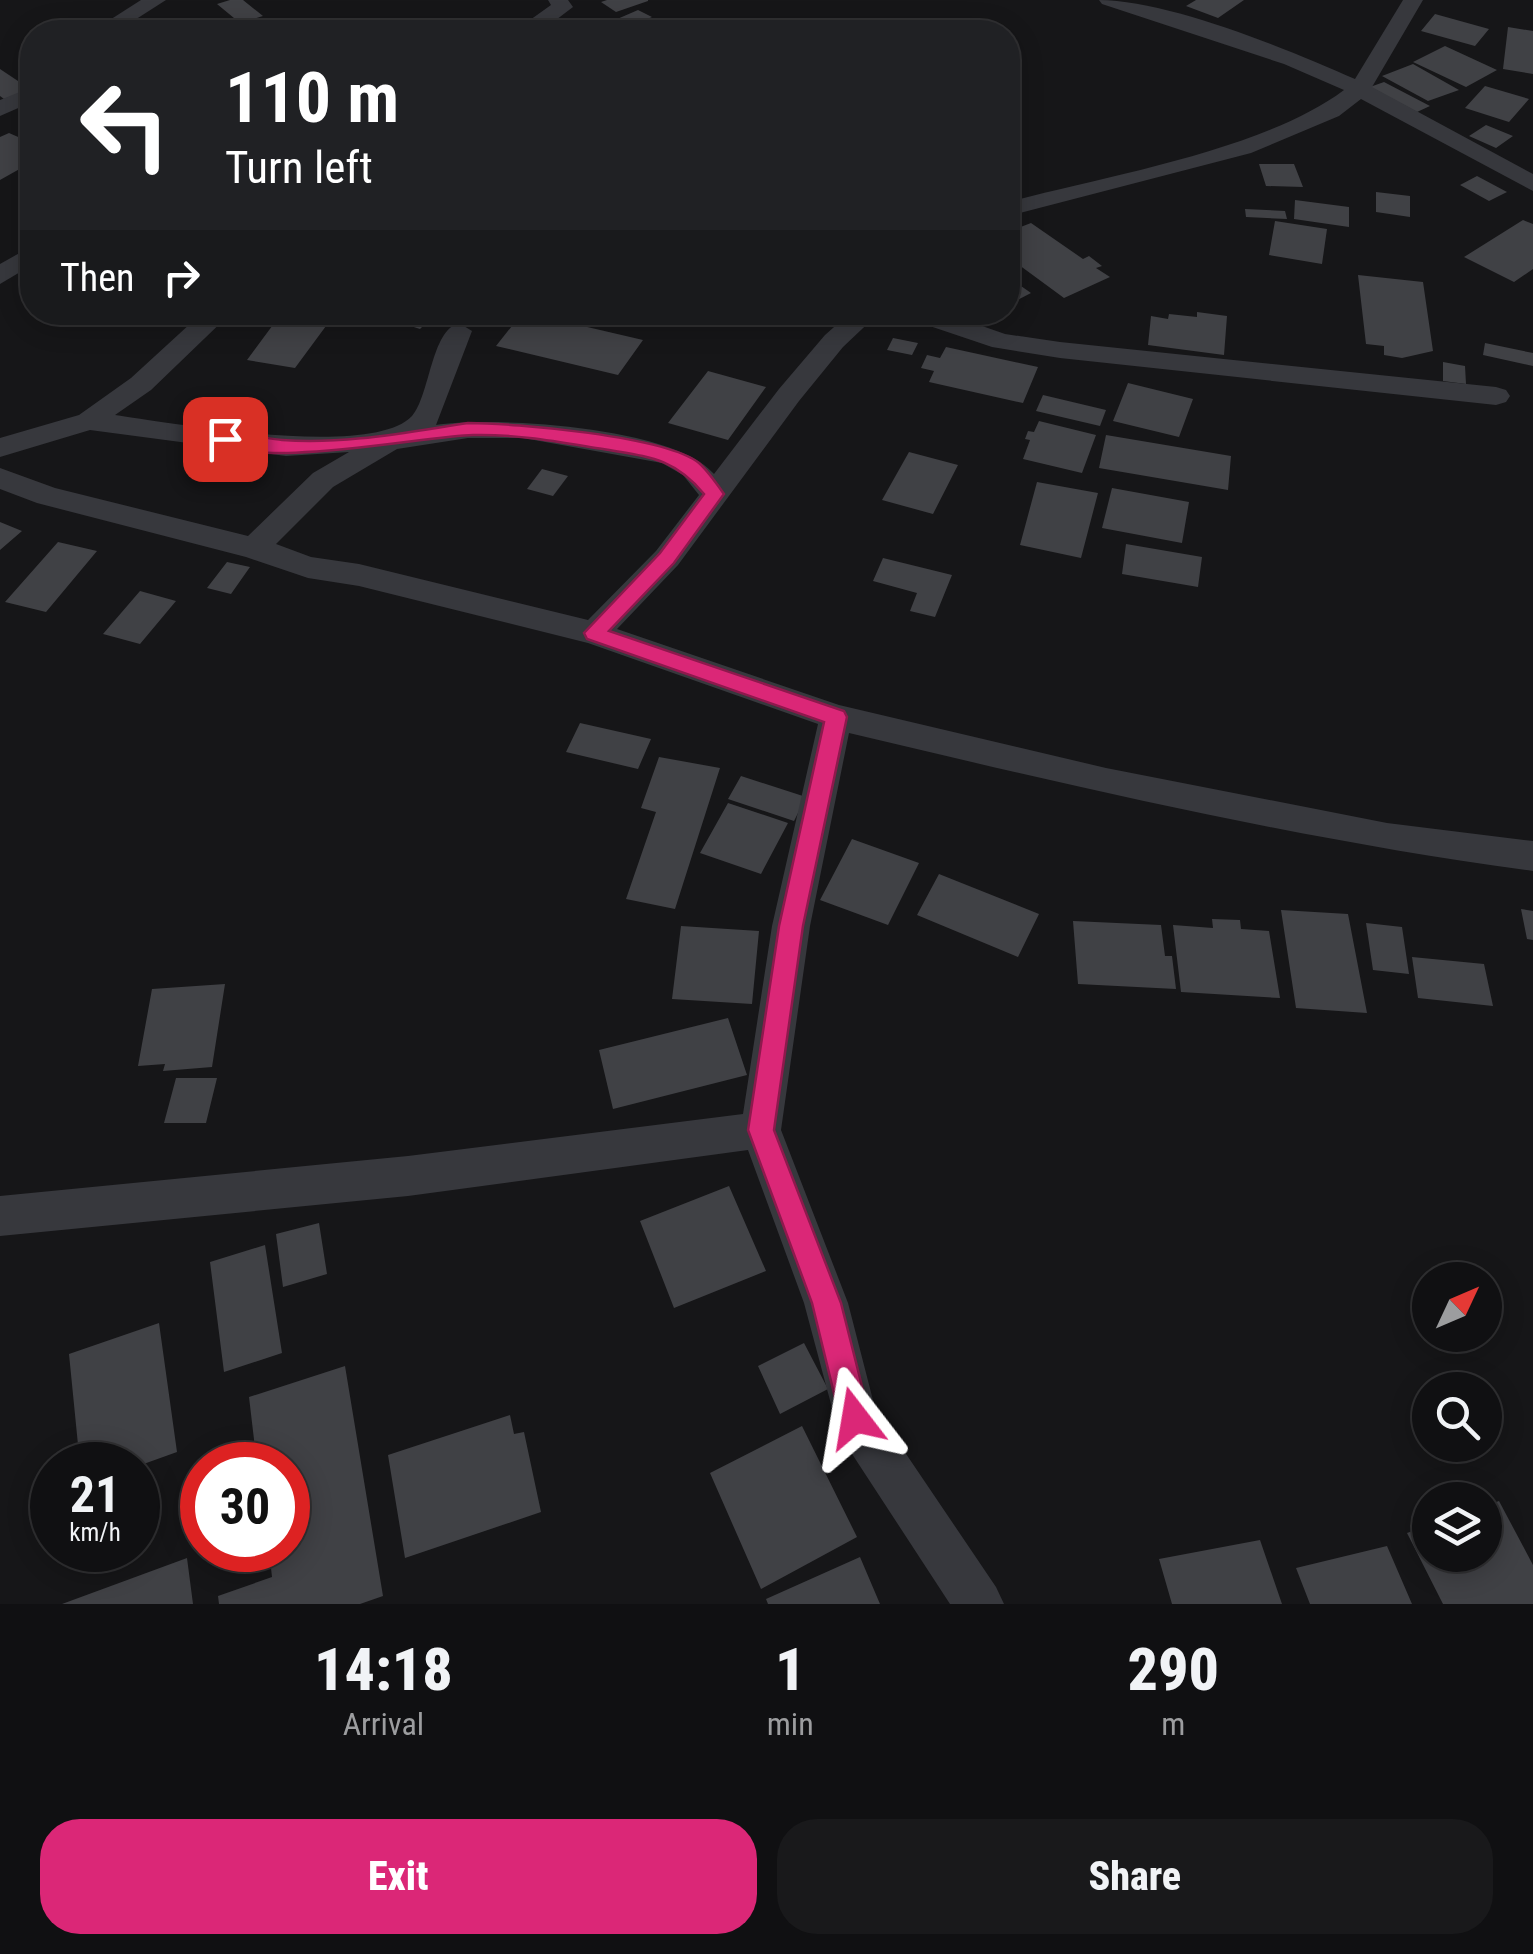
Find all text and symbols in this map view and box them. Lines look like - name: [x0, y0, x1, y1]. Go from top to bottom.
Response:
- text: 110 m: [225, 57, 399, 139]
- icon: left: [60, 60, 190, 190]
- text: Turn left: [225, 141, 373, 194]
- icon: right: [154, 250, 209, 305]
- text: Then: [60, 256, 134, 300]
- pin: [183, 397, 268, 482]
- icon: arrive: [198, 412, 253, 467]
- north arrow: [1412, 1262, 1502, 1352]
- map controls: [1412, 1262, 1502, 1572]
- position arrow: [803, 1366, 907, 1470]
- button: search: [1412, 1372, 1502, 1462]
- speed limit sign: 30: [180, 1442, 310, 1572]
- text: 21: [70, 1466, 120, 1524]
- button: layers: [1412, 1482, 1502, 1572]
- text: km/h: [69, 1518, 121, 1547]
- text: 14:18: [314, 1634, 453, 1705]
- text: 1: [775, 1634, 805, 1705]
- text: 290: [1128, 1634, 1219, 1705]
- text: Arrival: [343, 1705, 424, 1743]
- text: min: [767, 1705, 814, 1743]
- text: m: [1161, 1705, 1185, 1743]
- button: Exit: [40, 1819, 757, 1934]
- button: Share: [777, 1819, 1493, 1934]

